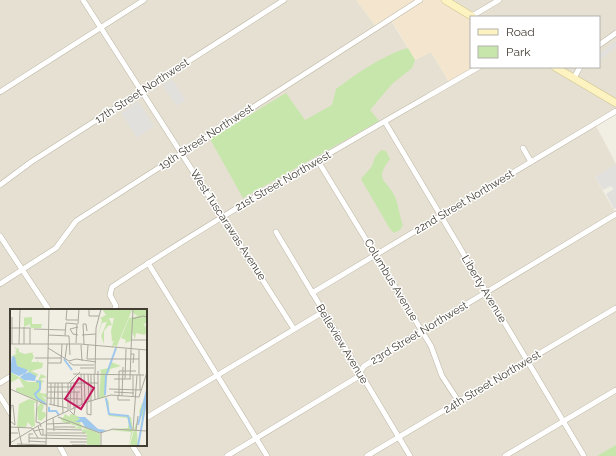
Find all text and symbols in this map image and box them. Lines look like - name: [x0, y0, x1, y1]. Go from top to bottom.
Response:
- legend: [470, 16, 600, 68]
- text: Road: [506, 25, 535, 39]
- text: Park: [506, 45, 531, 59]
- street label: 17th Street Northwest: [92, 56, 192, 126]
- street label: 19th Street Northwest: [156, 101, 256, 172]
- street label: 21st Street Northwest: [233, 148, 334, 214]
- street label: West Tuscarawas Avenue: [187, 167, 269, 283]
- street label: 22nd Street Northwest: [412, 167, 516, 237]
- street label: Columbus Avenue: [361, 237, 421, 324]
- street label: Liberty Avenue: [459, 253, 510, 326]
- street label: 23rd Street Northwest: [368, 299, 470, 367]
- street label: Belleview Avenue: [313, 302, 371, 387]
- inset map: [10, 309, 147, 446]
- street label: 24th Street Northwest: [441, 348, 543, 416]

